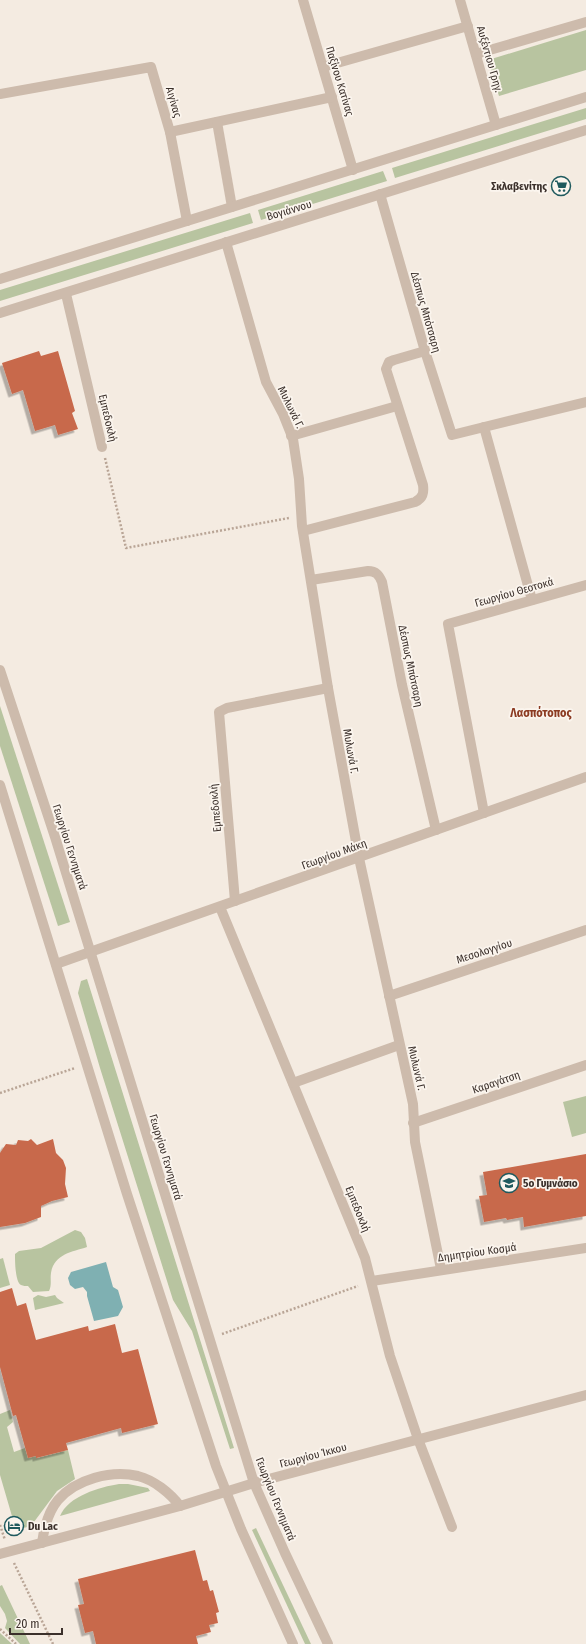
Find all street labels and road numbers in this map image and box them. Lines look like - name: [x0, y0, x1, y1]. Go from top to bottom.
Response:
- street label: Αυξέντιου Γρηγ.: [474, 24, 505, 94]
- street label: Παξίνου Κατίνας: [323, 45, 356, 118]
- street label: Αιγίνας: [163, 85, 184, 119]
- street label: Βογιάννου: [265, 197, 313, 223]
- street label: Δέσπως Μπότσαρη: [408, 270, 443, 354]
- street label: Μυλωνά Γ.: [275, 384, 306, 430]
- street label: Εμπεδοκλή: [96, 393, 119, 443]
- street label: Γεωργίου Θεοτοκά: [473, 575, 555, 610]
- street label: Δέσπως Μπότσαρη: [395, 624, 426, 708]
- street label: Μυλωνά Γ.: [340, 728, 361, 774]
- street label: Εμπεδοκλή: [207, 783, 224, 833]
- street label: Γεωργίου Γεννηματά: [50, 803, 90, 892]
- street label: Γεωργίου Μάκη: [300, 837, 368, 872]
- street label: Μεσολογγίου: [455, 936, 514, 967]
- street label: Μυλωνά Γ.: [405, 1045, 428, 1092]
- street label: Καραγάτση: [471, 1068, 522, 1097]
- street label: Γεωργίου Γεννηματά: [146, 1113, 185, 1202]
- street label: Εμπεδοκλή: [342, 1184, 373, 1234]
- street label: Δημητρίου Κοσμά: [437, 1241, 517, 1264]
- street label: Γεωργίου Ίκκου: [278, 1440, 348, 1471]
- street label: Γεωργίου Γεννηματά: [253, 1455, 298, 1543]

